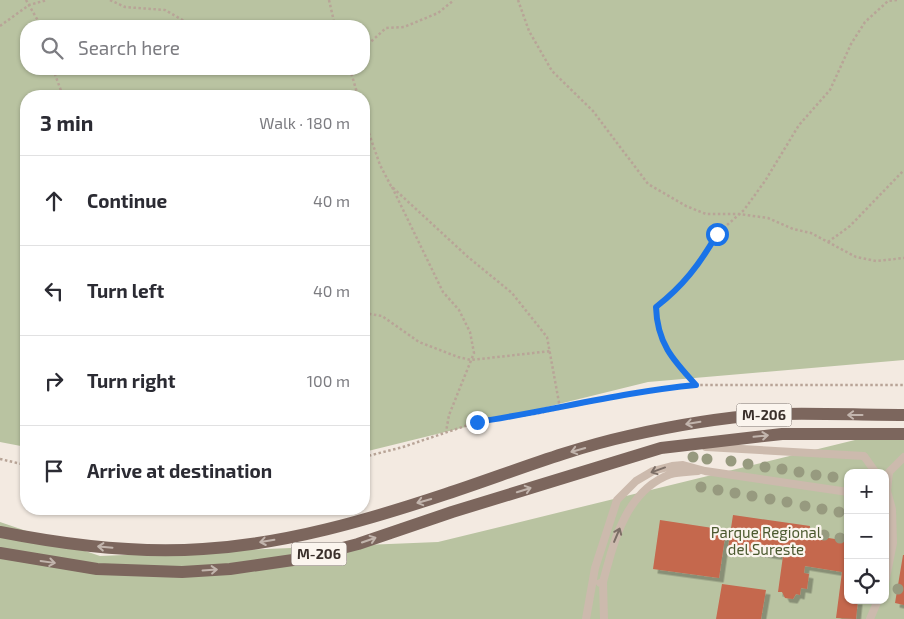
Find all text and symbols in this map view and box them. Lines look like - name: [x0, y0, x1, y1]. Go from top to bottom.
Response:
- search box: [20, 20, 370, 75]
- icon: search: [38, 34, 66, 62]
- text: Search here: [78, 36, 180, 59]
- text: 3 min: [40, 110, 93, 135]
- text: Walk · 180 m: [259, 113, 350, 132]
- icon: ahead: [40, 187, 68, 215]
- text: Continue: [87, 189, 167, 212]
- text: 40 m: [313, 191, 350, 210]
- route start: [706, 223, 729, 246]
- icon: left: [40, 277, 68, 305]
- text: Turn left: [87, 279, 164, 302]
- text: 40 m: [313, 281, 350, 300]
- icon: right: [40, 367, 68, 395]
- text: Turn right: [87, 369, 175, 392]
- text: 100 m: [307, 371, 350, 390]
- road number: M-206: [736, 404, 792, 426]
- one-way arrow: [848, 410, 864, 420]
- route end: [466, 411, 489, 434]
- one-way arrow: [686, 419, 702, 429]
- one-way arrow: [752, 431, 768, 441]
- one-way arrow: [571, 446, 587, 455]
- icon: arrive: [40, 457, 68, 485]
- text: Arrive at destination: [87, 459, 272, 482]
- one-way arrow: [651, 466, 666, 475]
- map controls: [844, 469, 889, 604]
- button: +: [844, 469, 889, 514]
- one-way arrow: [515, 485, 531, 495]
- one-way arrow: [416, 496, 432, 506]
- button: −: [844, 514, 889, 559]
- park label: Parque Regional del Sureste: [711, 523, 822, 558]
- one-way arrow: [613, 528, 623, 543]
- one-way arrow: [361, 535, 376, 544]
- one-way arrow: [259, 537, 275, 547]
- one-way arrow: [97, 542, 113, 552]
- road number: M-206: [292, 542, 346, 566]
- one-way arrow: [40, 557, 56, 567]
- button: locate: [844, 559, 889, 604]
- one-way arrow: [201, 566, 217, 575]

